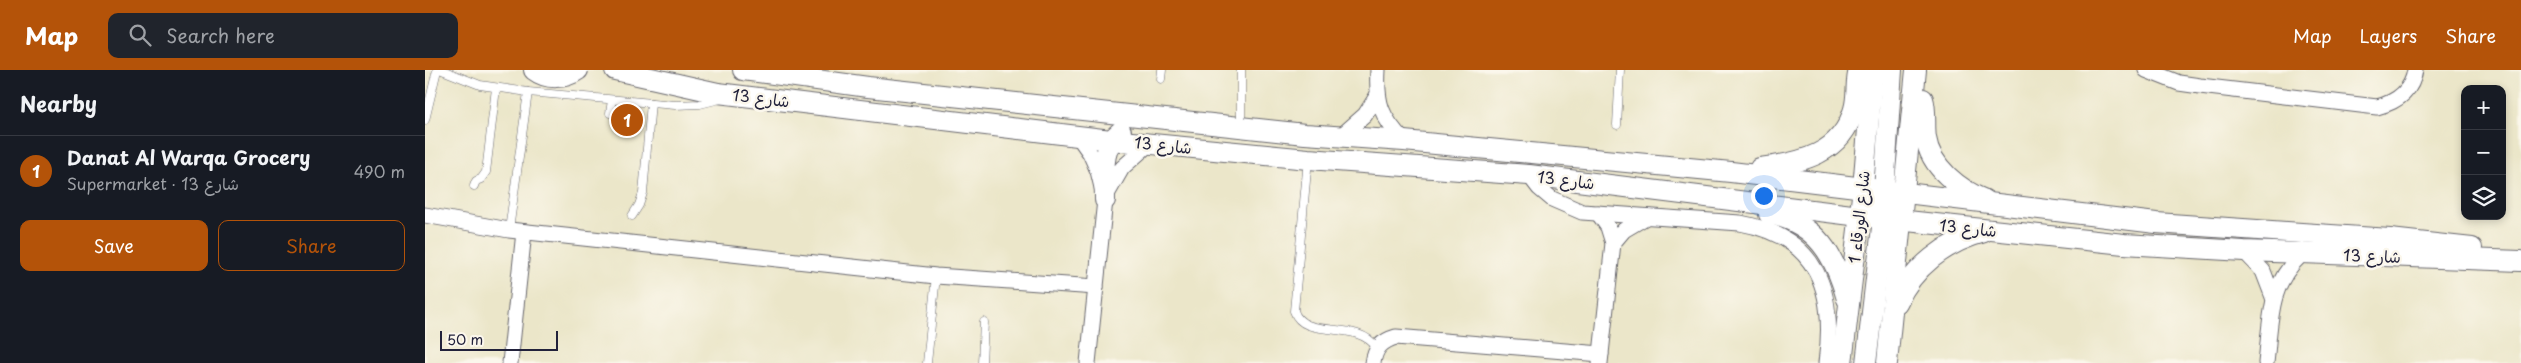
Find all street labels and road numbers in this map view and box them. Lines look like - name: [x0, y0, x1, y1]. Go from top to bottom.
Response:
- street label: شارع 13: [731, 82, 791, 113]
- street label: شارع 13: [1133, 129, 1193, 160]
- street label: شارع 13: [1536, 164, 1596, 195]
- street label: شارع الورقاء 1: [1841, 169, 1876, 265]
- street label: شارع 13: [1938, 212, 1998, 243]
- street label: شارع 13: [2343, 242, 2401, 269]

